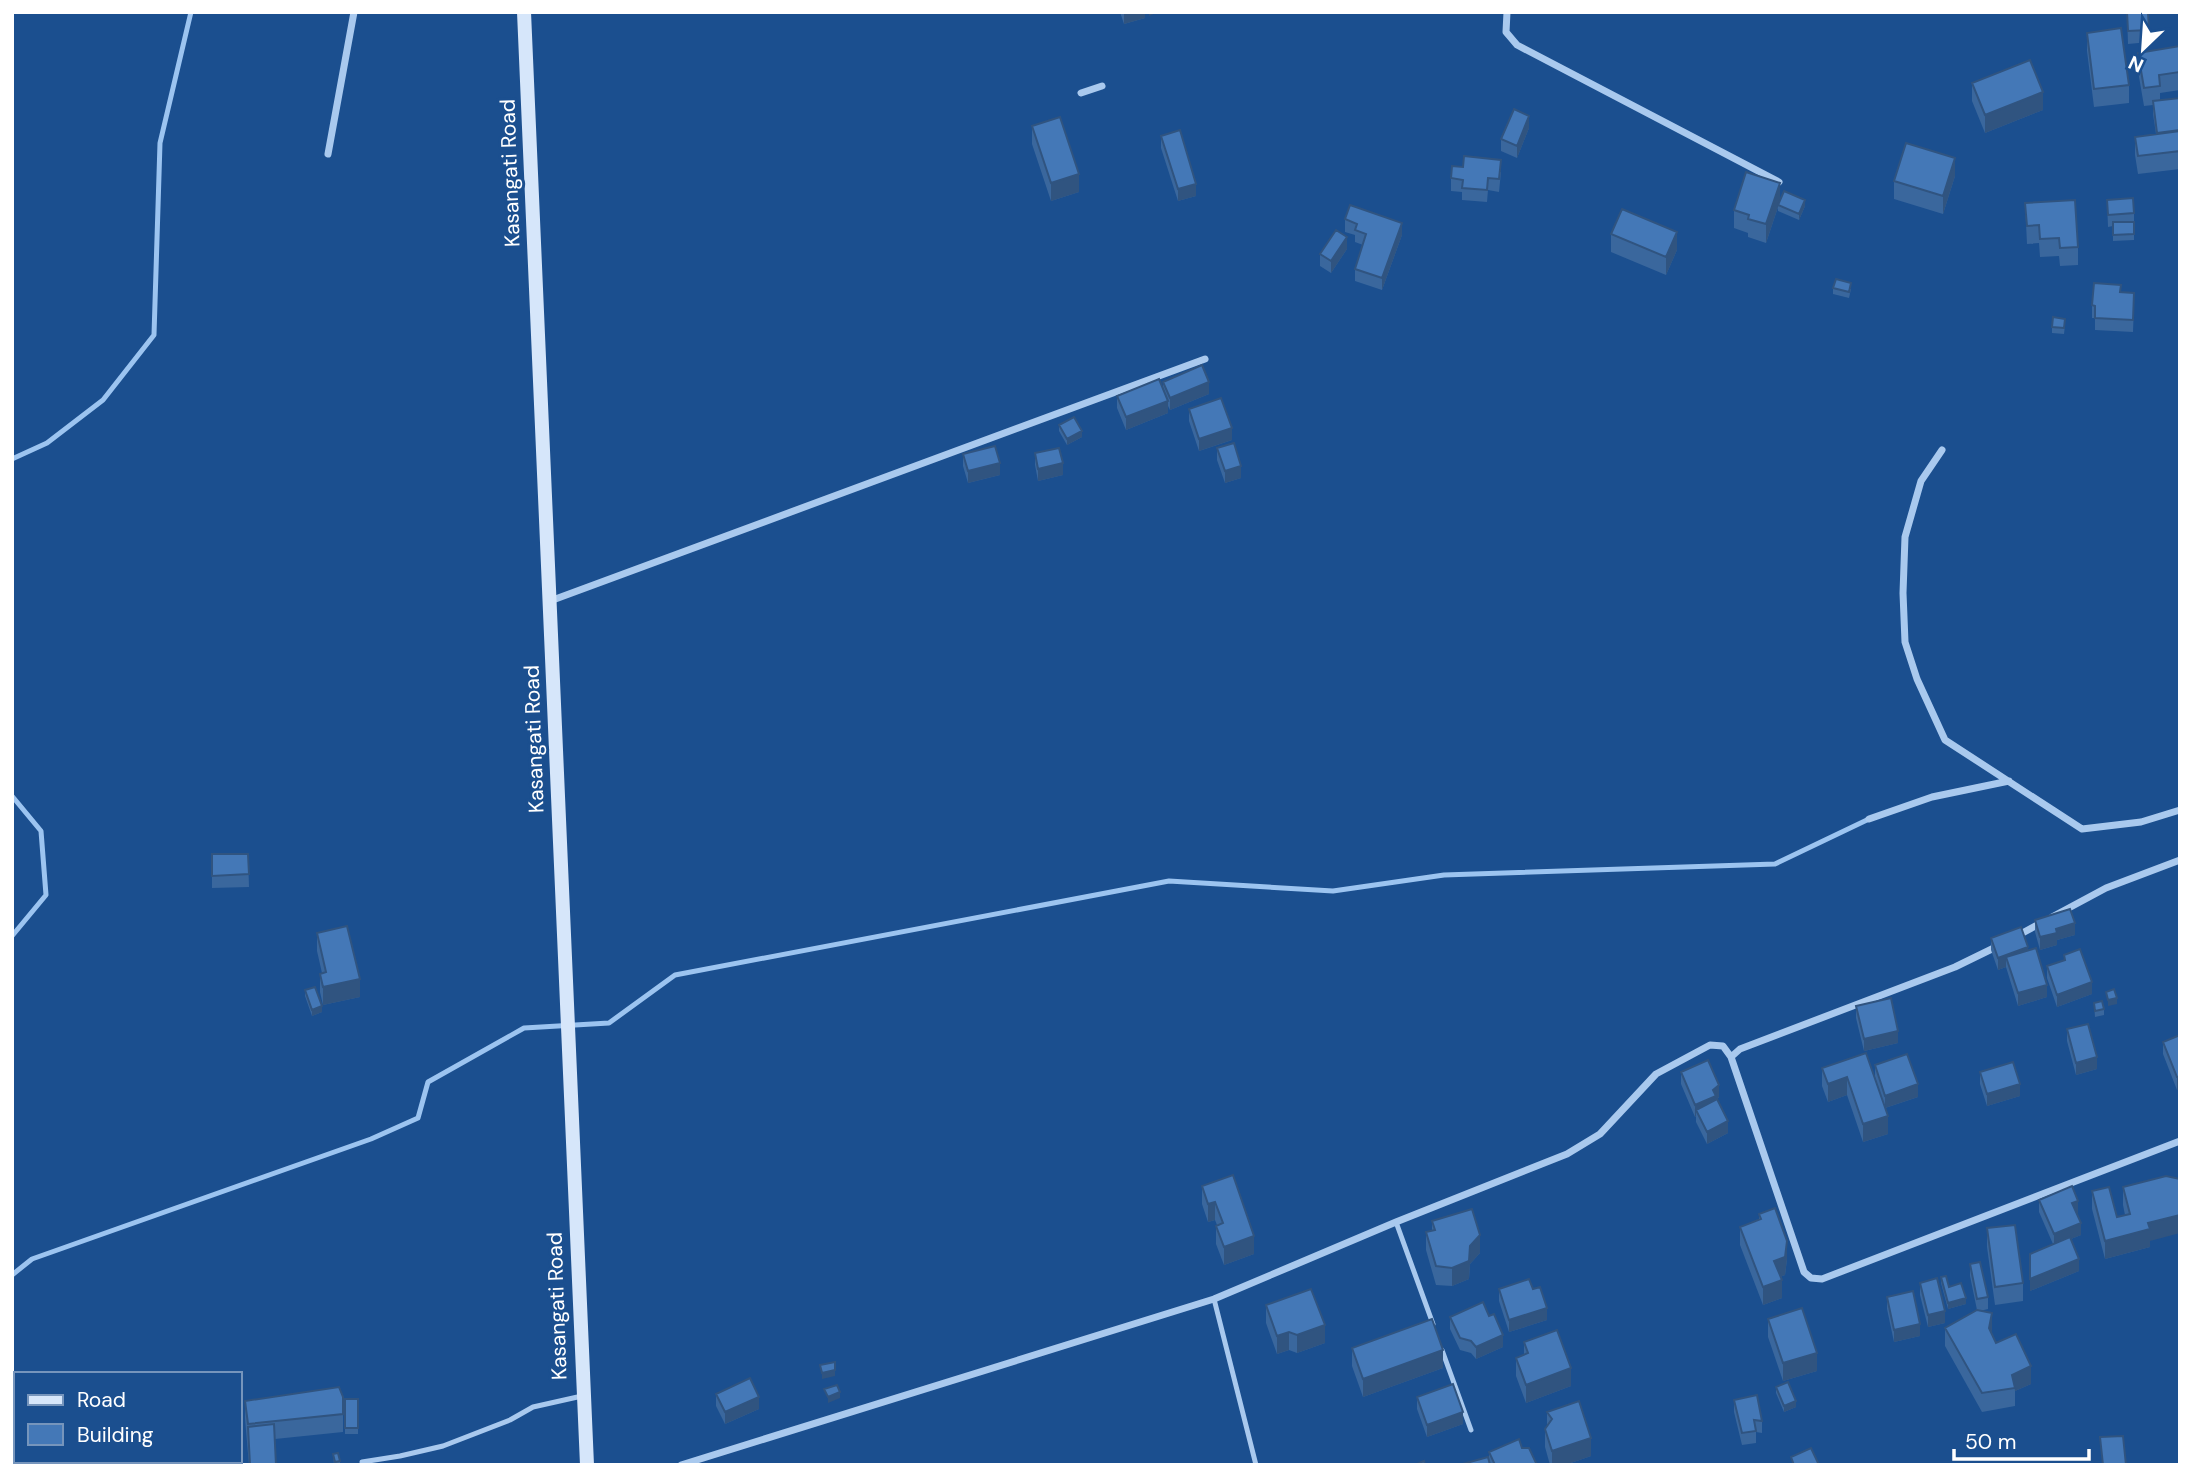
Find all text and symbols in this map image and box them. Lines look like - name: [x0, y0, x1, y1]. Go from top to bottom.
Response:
- north arrow: [2108, 14, 2178, 84]
- text: N: [2124, 50, 2148, 78]
- street label: Kasangati Road: [493, 99, 527, 247]
- street label: Kasangati Road: [517, 665, 551, 813]
- street label: Kasangati Road: [540, 1232, 574, 1380]
- legend: [14, 1372, 242, 1463]
- text: Road: [77, 1386, 126, 1414]
- scale bar: [1954, 1418, 2089, 1462]
- text: Building: [77, 1421, 154, 1449]
- text: 50 m: [1965, 1428, 2016, 1456]

